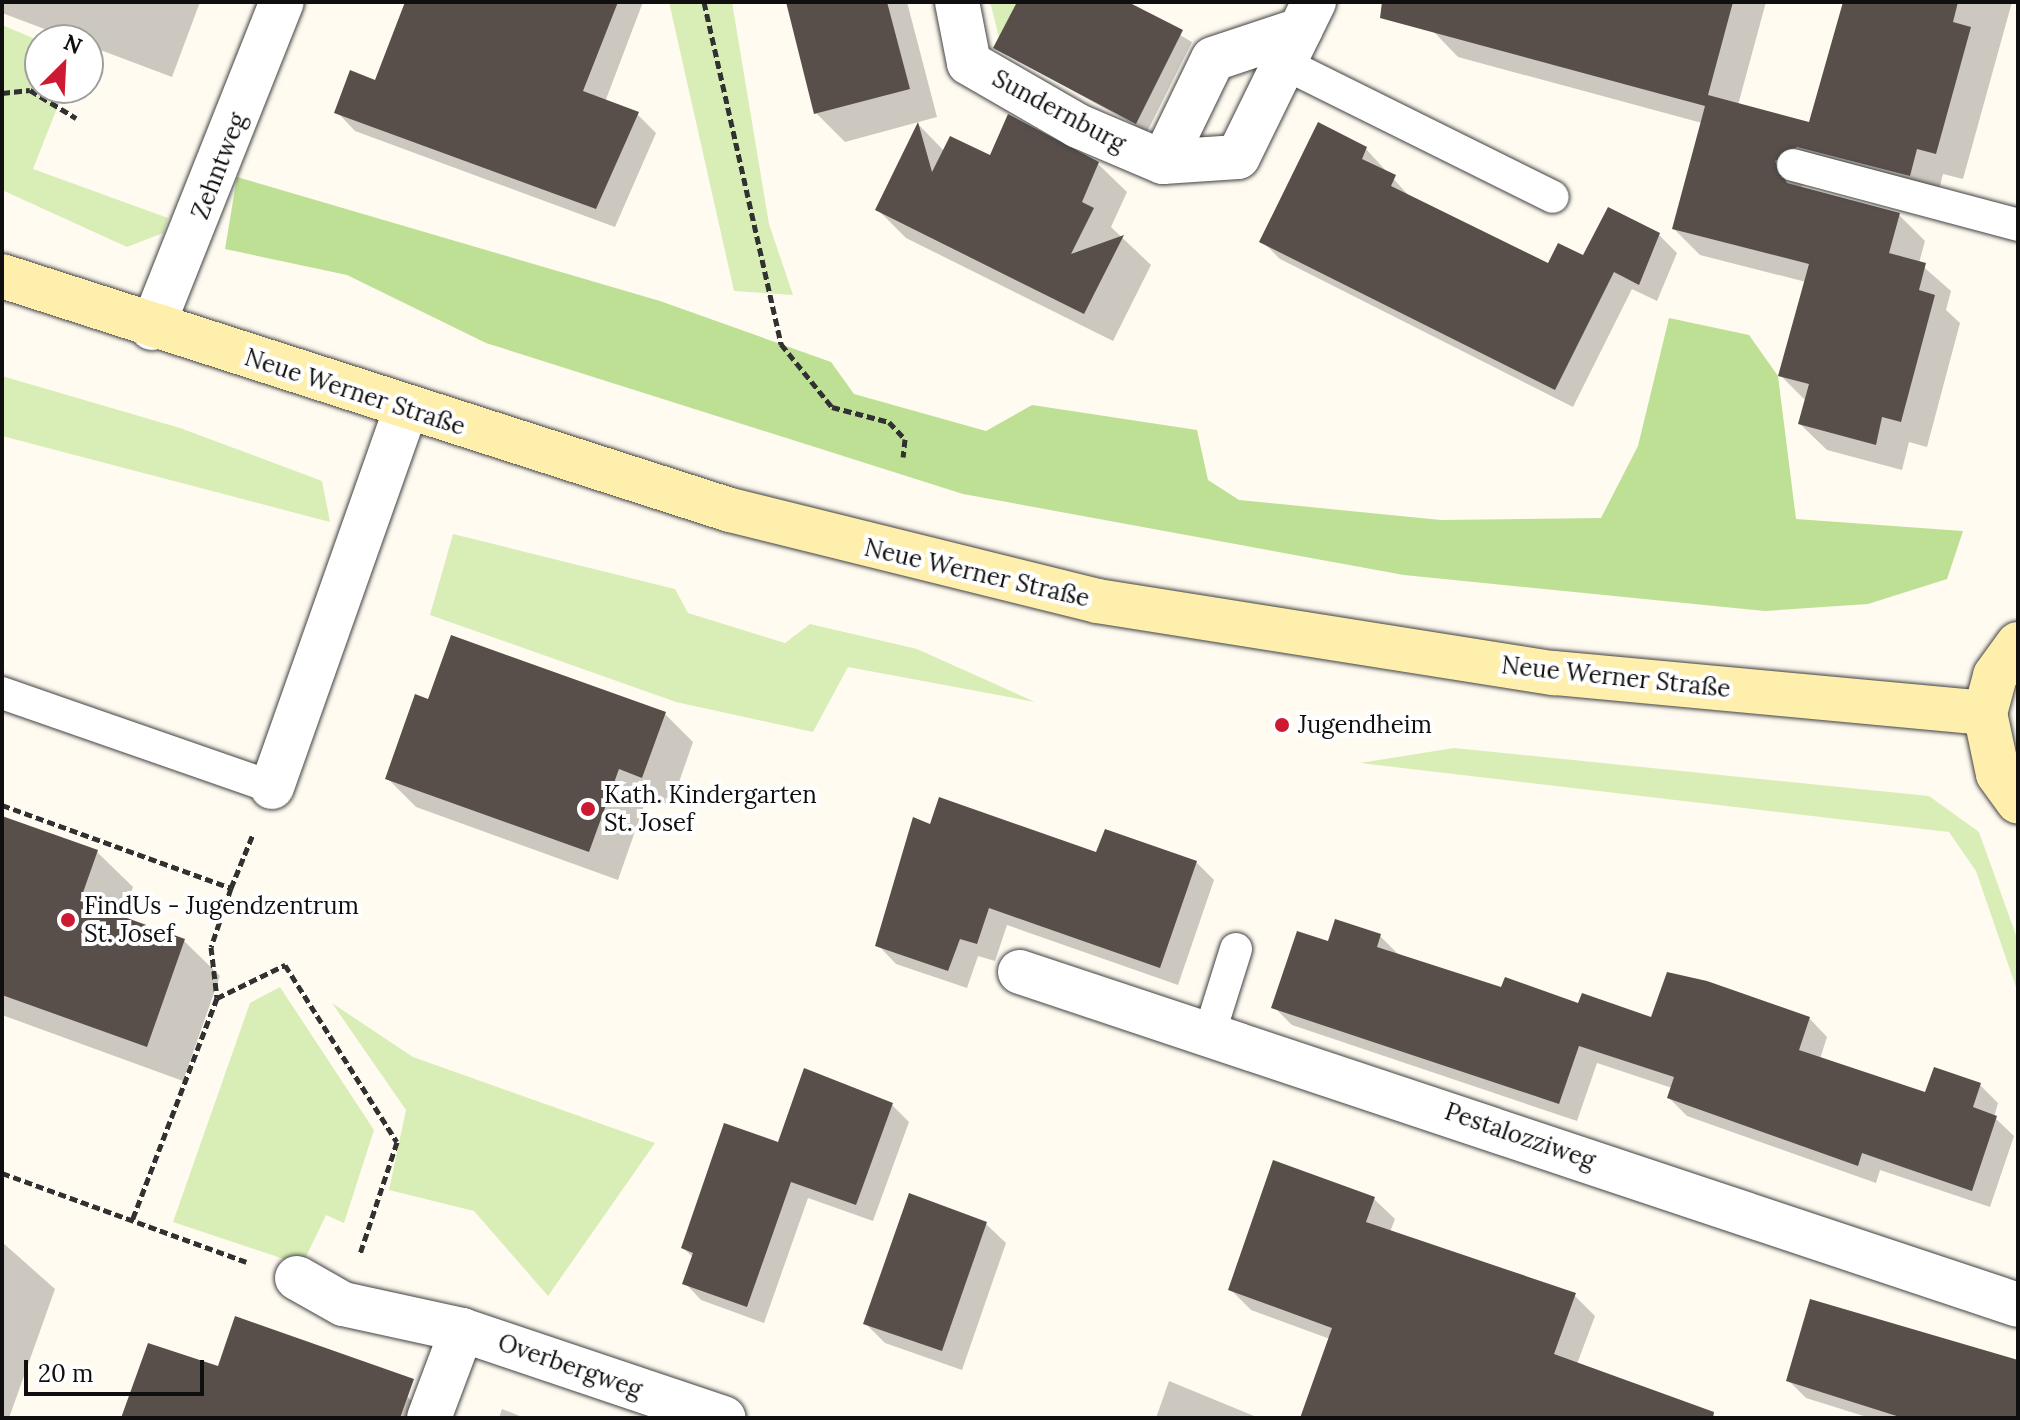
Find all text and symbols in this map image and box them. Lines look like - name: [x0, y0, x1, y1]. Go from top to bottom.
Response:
- north arrow: [24, 24, 104, 104]
- text: N: [59, 28, 86, 60]
- street label: Sundernburg: [988, 64, 1130, 158]
- street label: Zehntweg: [186, 109, 252, 223]
- street label: Neue Werner Straße: [241, 343, 469, 441]
- street label: Neue Werner Straße: [862, 533, 1092, 613]
- street label: Neue Werner Straße: [1500, 651, 1732, 703]
- place label: Jugendheim: [1298, 711, 1432, 739]
- marker: Jugendheim: [1273, 716, 1291, 734]
- place label: Kath. Kindergarten St. Josef: [604, 781, 817, 837]
- marker: Kath. Kindergarten St. Josef: [579, 800, 597, 818]
- place label: FindUs - Jugendzentrum St. Josef: [84, 892, 359, 948]
- marker: FindUs - Jugendzentrum St. Josef: [59, 911, 77, 929]
- street label: Pestalozziweg: [1441, 1097, 1599, 1175]
- street label: Overbergweg: [494, 1328, 646, 1404]
- scale bar: [28, 1344, 208, 1394]
- text: 20 m: [38, 1358, 94, 1389]

